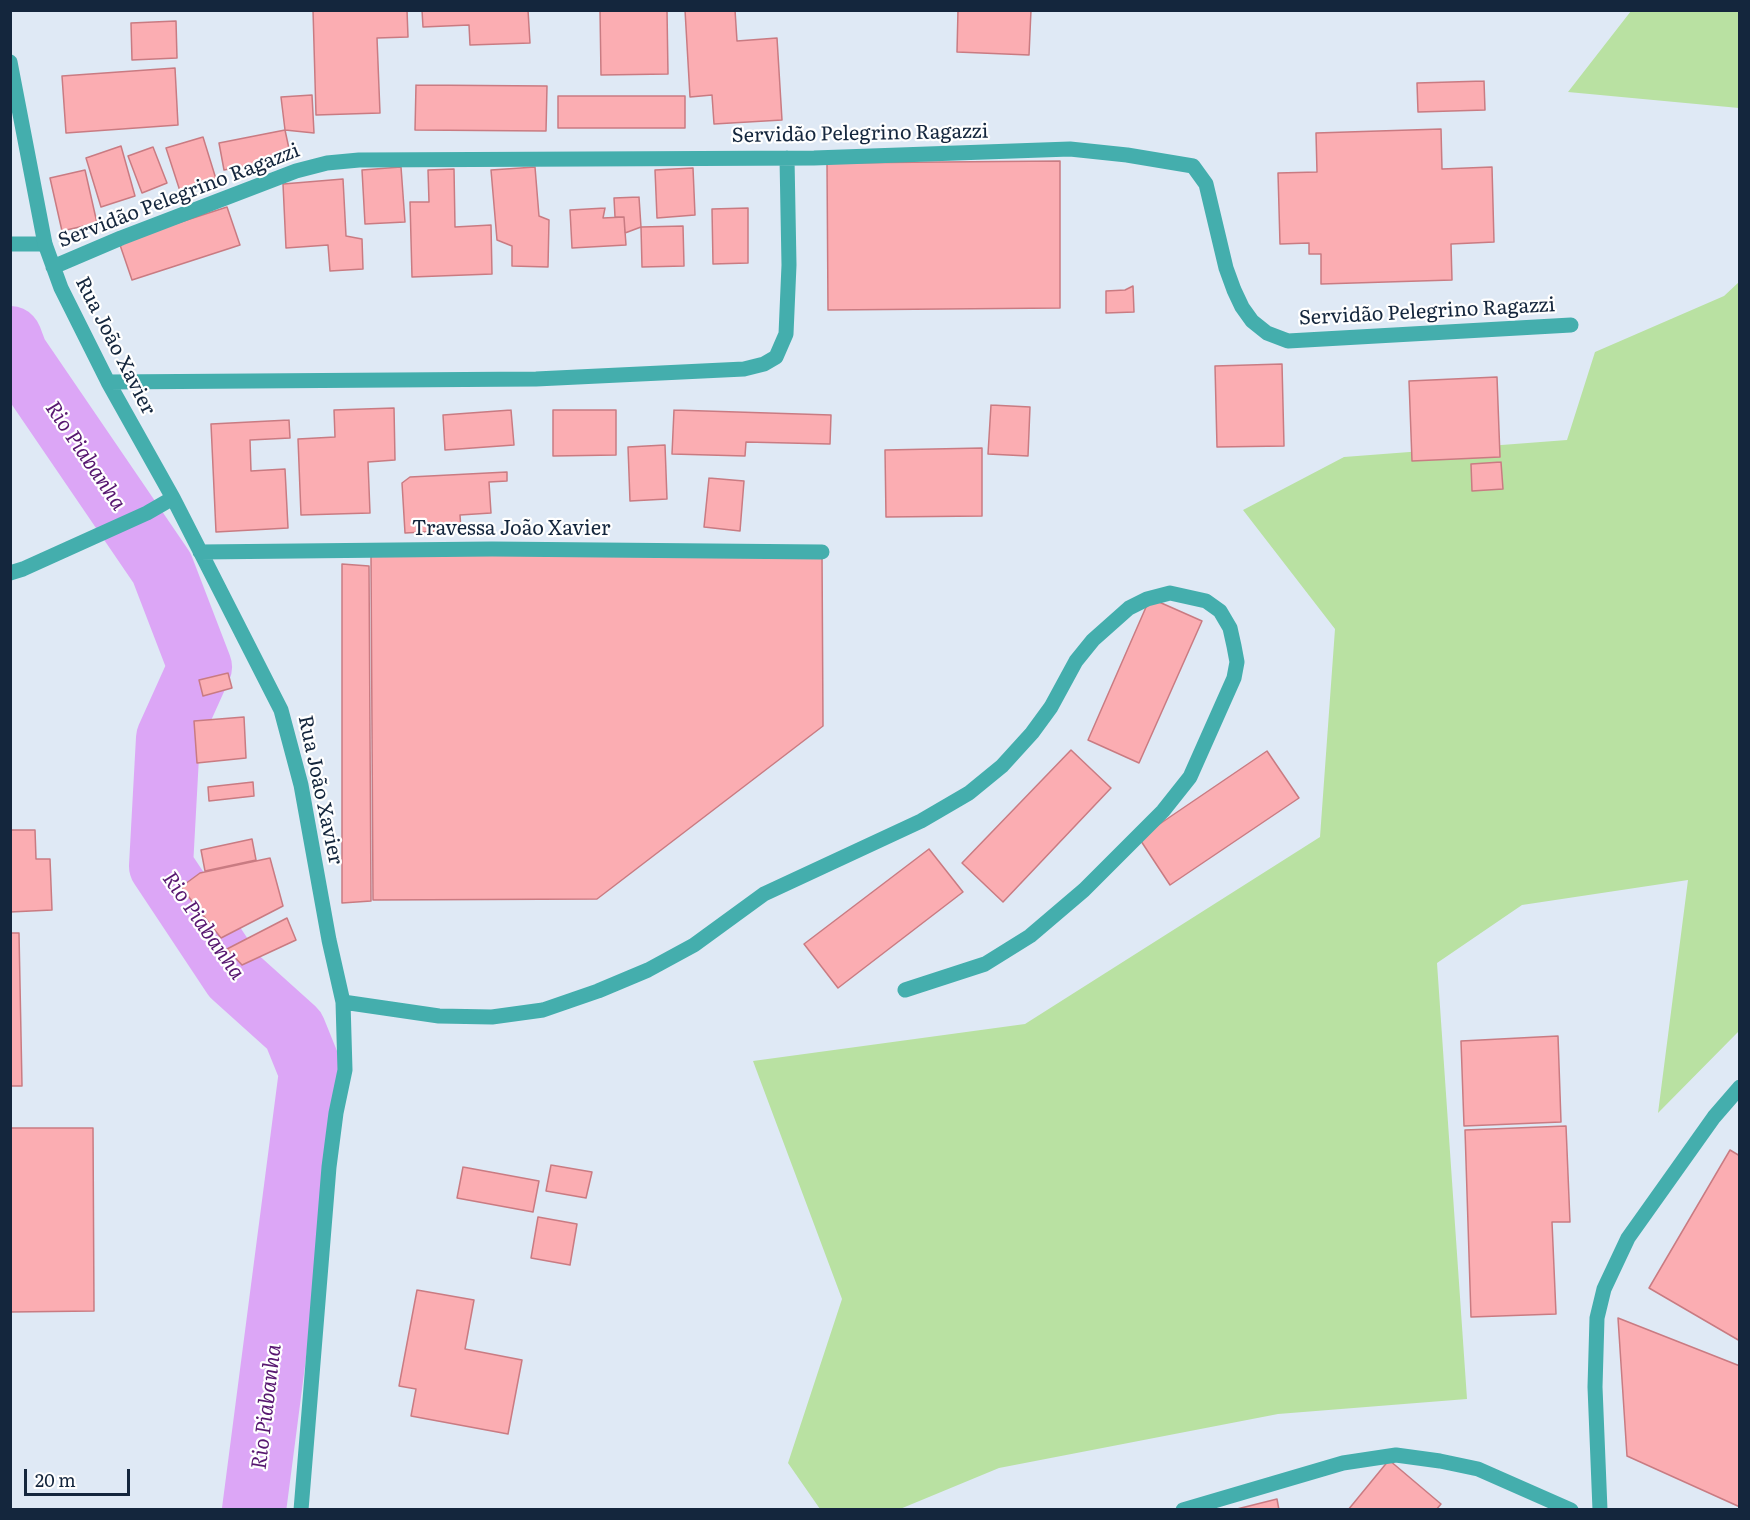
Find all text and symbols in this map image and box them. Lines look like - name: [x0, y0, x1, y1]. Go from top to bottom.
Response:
- street label: Servidão Pelegrino Ragazzi: [731, 120, 989, 148]
- street label: Servidão Pelegrino Ragazzi: [55, 139, 303, 253]
- street label: Rua João Xavier: [70, 273, 160, 419]
- street label: Servidão Pelegrino Ragazzi: [1298, 293, 1556, 331]
- water label: Rio Piabanha: [39, 397, 131, 515]
- street label: Travessa João Xavier: [412, 517, 610, 541]
- street label: Rua João Xavier: [292, 713, 348, 867]
- water label: Rio Piabanha: [157, 867, 249, 985]
- water label: Rio Piabanha: [247, 1343, 287, 1471]
- scale bar: [27, 1457, 134, 1495]
- text: 20 m: [35, 1466, 76, 1493]

